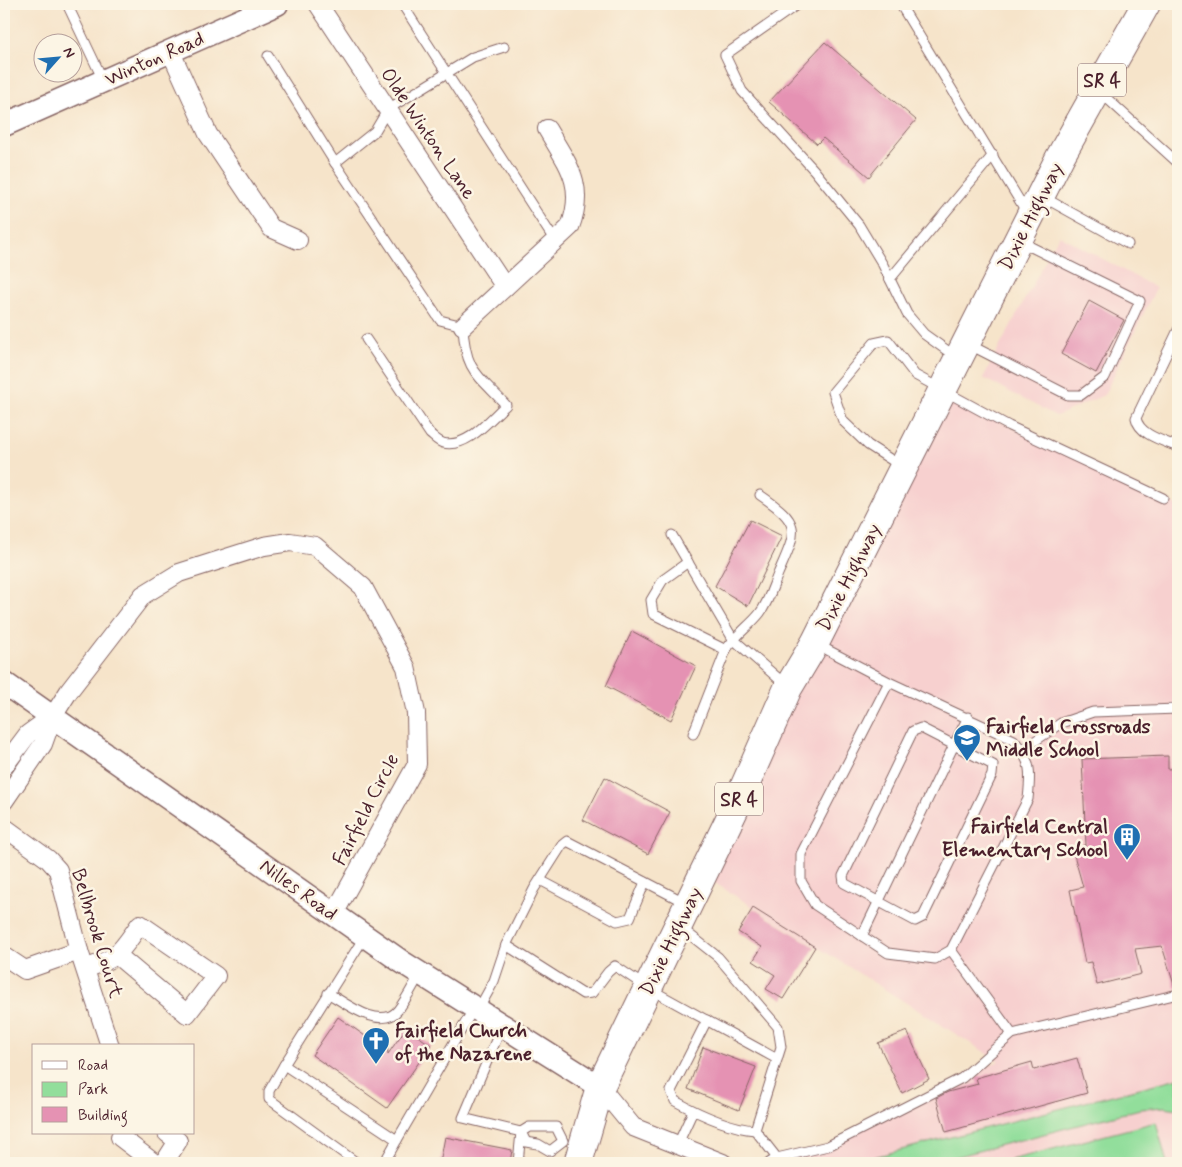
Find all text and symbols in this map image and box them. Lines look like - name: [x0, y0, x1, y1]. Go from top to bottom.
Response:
- street label: Winton Road: [101, 26, 208, 93]
- north arrow: [32, 32, 82, 82]
- text: N: [59, 44, 79, 61]
- street label: Olde Winton Lane: [374, 63, 482, 205]
- road number: SR 4: [1078, 64, 1126, 96]
- street label: Dixie Highway: [993, 158, 1072, 276]
- street label: Dixie Highway: [811, 519, 890, 637]
- place label: Fairfield Crossroads Middle School: [986, 714, 1151, 764]
- school or university icon: Fairfield Crossroads Middle School: [952, 723, 982, 762]
- street label: Fairfield Circle: [327, 749, 406, 870]
- road number: SR 4: [715, 782, 763, 816]
- place label: Fairfield Central Elementary School: [942, 814, 1108, 864]
- building icon: Fairfield Central Elementary School: [1112, 822, 1142, 861]
- street label: Nilles Road: [254, 853, 343, 928]
- street label: Bellbrook Court: [64, 866, 129, 1002]
- street label: Dixie Highway: [633, 883, 711, 1001]
- place label: Fairfield Church of the Nazarene: [395, 1018, 532, 1068]
- church icon: Fairfield Church of the Nazarene: [361, 1026, 391, 1065]
- legend: [32, 1044, 195, 1134]
- text: Road: [78, 1056, 108, 1076]
- text: Park: [78, 1080, 108, 1100]
- text: Building: [78, 1106, 128, 1127]

